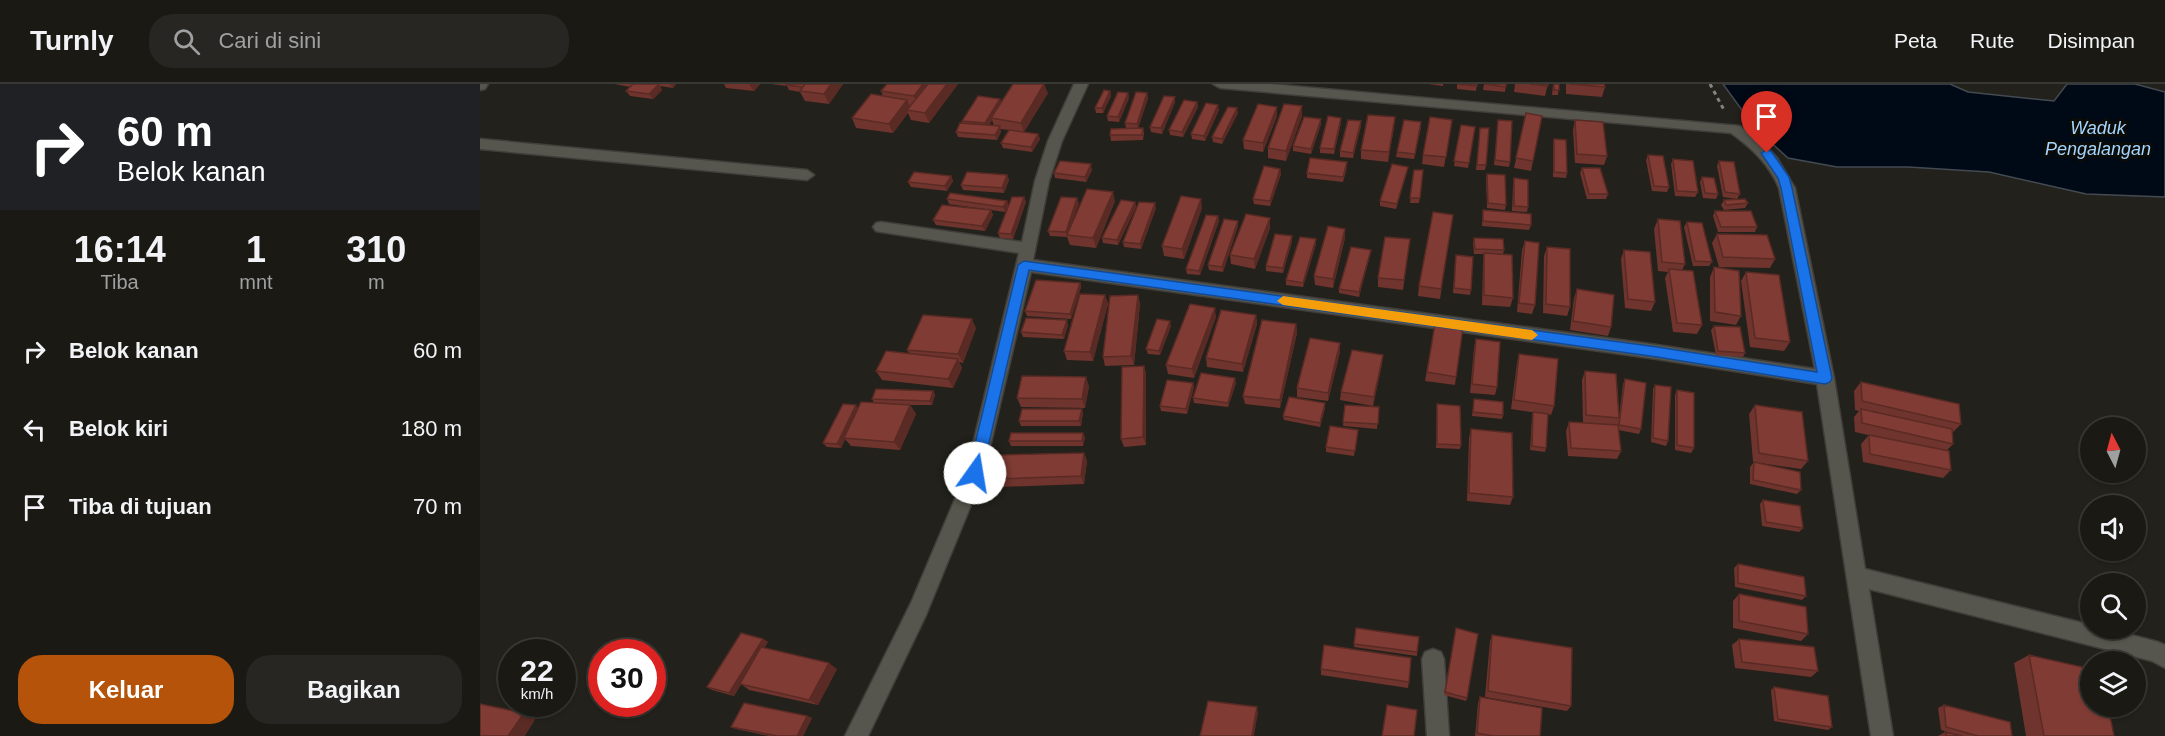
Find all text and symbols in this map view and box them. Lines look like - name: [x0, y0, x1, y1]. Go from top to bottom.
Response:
- search box: [149, 14, 569, 68]
- text: Turnly: [30, 25, 113, 56]
- icon: search: [170, 25, 203, 58]
- text: Cari di sini: [218, 28, 321, 53]
- text: Peta: [1894, 29, 1937, 52]
- text: Rute: [1970, 29, 2014, 52]
- text: Disimpan: [2047, 29, 2135, 52]
- pin: [1741, 91, 1792, 153]
- icon: arrive: [1750, 100, 1783, 133]
- icon: right: [18, 108, 96, 186]
- text: 60 m: [117, 108, 213, 155]
- water label: Waduk Pengalangan: [2045, 118, 2151, 159]
- text: Belok kanan: [117, 157, 266, 187]
- text: 16:14: [74, 229, 166, 270]
- text: 1: [246, 229, 266, 270]
- text: 310: [346, 229, 406, 270]
- text: Tiba: [101, 271, 139, 293]
- text: mnt: [239, 271, 273, 293]
- text: m: [368, 271, 385, 293]
- icon: right: [18, 335, 51, 368]
- text: Belok kanan: [69, 338, 199, 363]
- text: 60 m: [413, 338, 462, 363]
- icon: left: [18, 413, 51, 446]
- text: Belok kiri: [69, 416, 168, 441]
- text: 180 m: [401, 416, 462, 441]
- north arrow: [2080, 417, 2146, 483]
- map controls: [2080, 417, 2146, 717]
- position arrow: [943, 441, 1007, 505]
- icon: arrive: [18, 491, 51, 524]
- text: Tiba di tujuan: [69, 494, 212, 519]
- text: 70 m: [413, 494, 462, 519]
- button: sound: [2080, 495, 2146, 561]
- button: search: [2080, 573, 2146, 639]
- speed limit sign: 30: [588, 639, 666, 717]
- button: layers: [2080, 651, 2146, 717]
- text: 22: [520, 654, 554, 687]
- button: Keluar: [18, 655, 234, 724]
- button: Bagikan: [246, 655, 462, 724]
- text: km/h: [521, 685, 553, 702]

